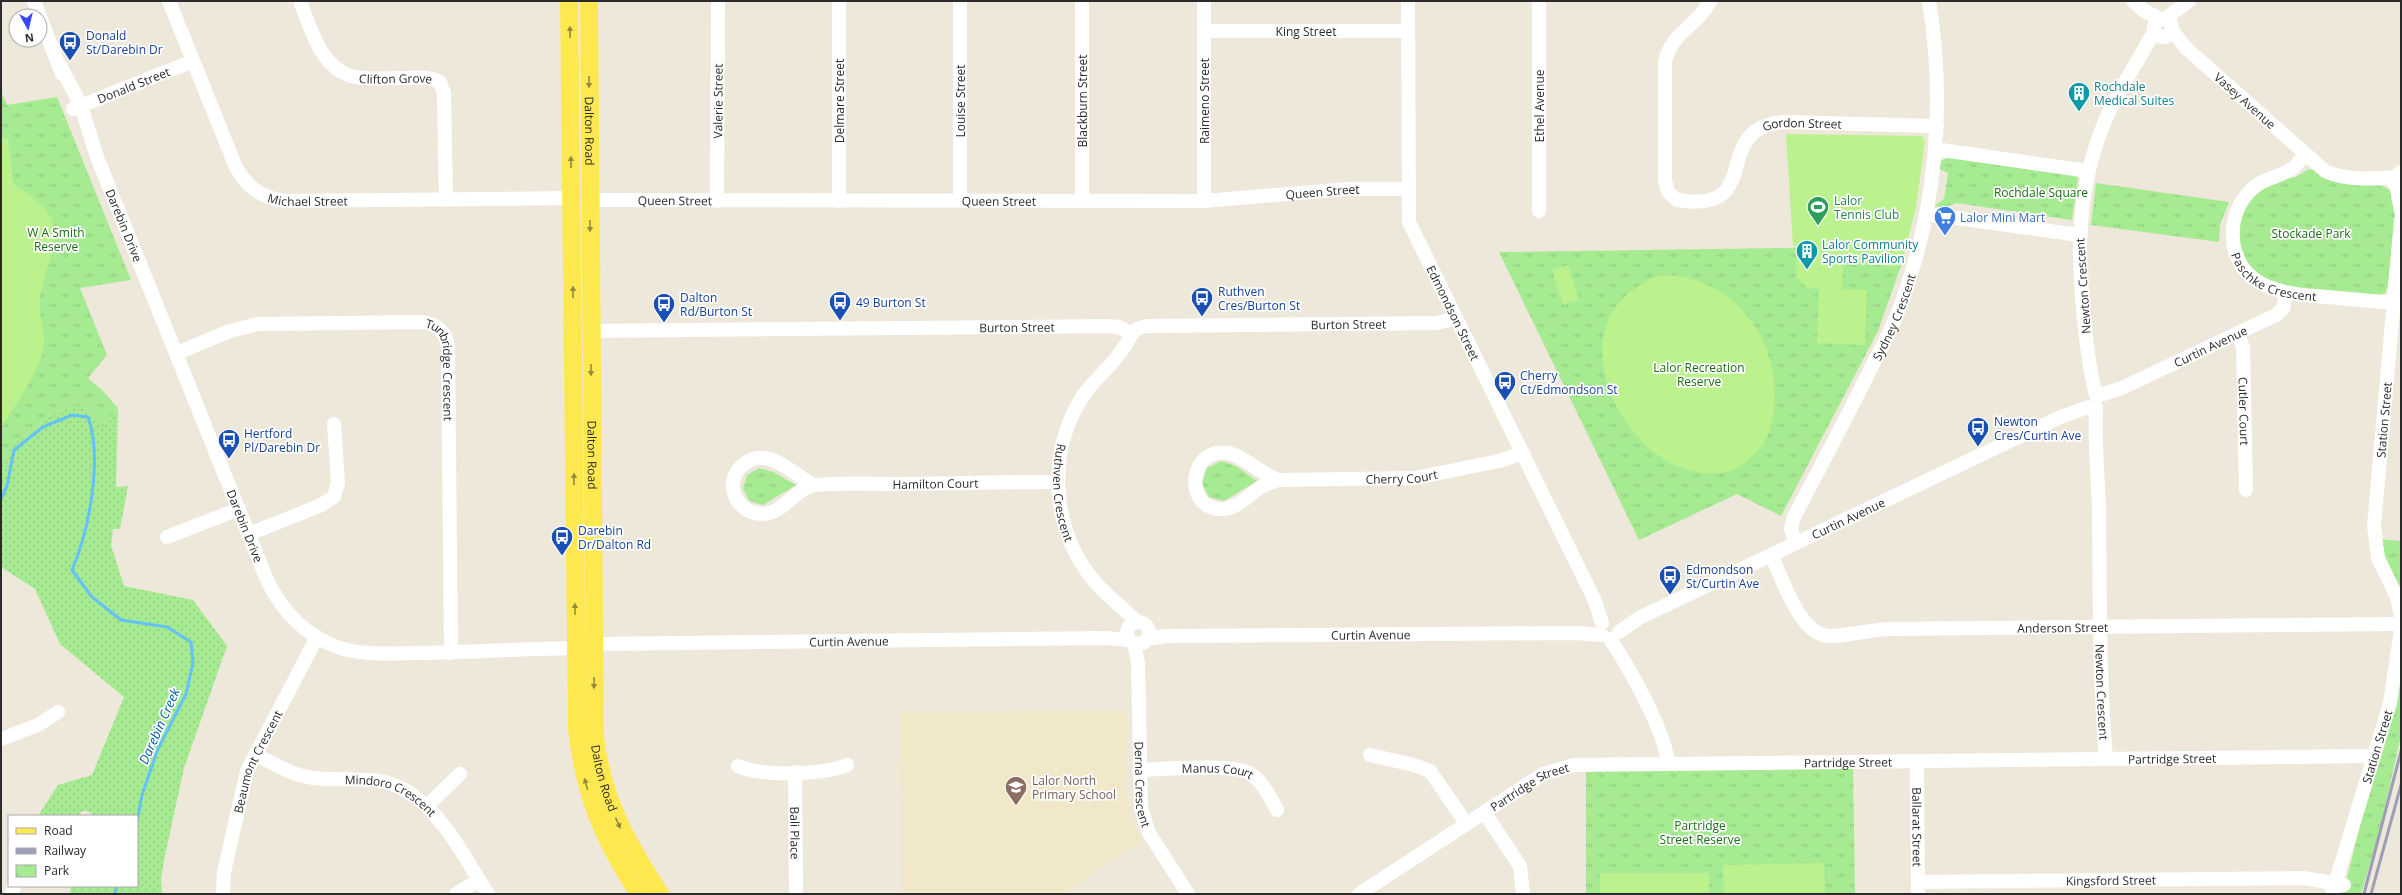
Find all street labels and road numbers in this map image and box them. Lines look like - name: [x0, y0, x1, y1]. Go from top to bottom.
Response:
- street label: King Street: [1276, 23, 1336, 40]
- street label: Blackburn Street: [1074, 54, 1091, 148]
- street label: Raimeno Street: [1196, 58, 1213, 144]
- street label: Delmare Street: [831, 59, 848, 143]
- street label: Donald Street: [94, 63, 172, 107]
- street label: Valerie Street: [709, 63, 726, 139]
- street label: Louise Street: [952, 65, 969, 137]
- street label: Clifton Grove: [358, 69, 434, 87]
- street label: Ethel Avenue: [1531, 69, 1548, 142]
- street label: Vasey Avenue: [2211, 69, 2280, 133]
- street label: Dalton Road: [581, 96, 599, 166]
- street label: Gordon Street: [1760, 114, 1842, 135]
- street label: Queen Street: [1285, 180, 1360, 203]
- street label: Darebin Drive: [102, 186, 147, 264]
- street label: Michael Street: [266, 189, 348, 210]
- street label: Queen Street: [638, 192, 712, 209]
- street label: Queen Street: [962, 192, 1036, 209]
- street label: Newton Crescent: [2071, 237, 2095, 335]
- street label: Paschke Crescent: [2228, 250, 2317, 305]
- street label: Edmondson Street: [1423, 262, 1484, 363]
- street label: Sydney Crescent: [1868, 272, 1919, 363]
- street label: Tunbridge Crescent: [424, 314, 457, 421]
- street label: Burton Street: [1311, 315, 1386, 333]
- street label: Burton Street: [979, 318, 1055, 336]
- street label: Curtin Avenue: [2171, 321, 2250, 371]
- street label: Cutler Court: [2235, 377, 2254, 446]
- street label: Station Street: [2372, 381, 2396, 459]
- street label: Dalton Road: [584, 420, 601, 490]
- street label: Ruthven Crescent: [1050, 442, 1078, 544]
- street label: Cherry Court: [1366, 465, 1439, 487]
- street label: Hamilton Court: [892, 474, 979, 493]
- street label: Darebin Drive: [223, 487, 268, 565]
- street label: Curtin Avenue: [1808, 493, 1888, 543]
- street label: Anderson Street: [2017, 618, 2108, 636]
- street label: Curtin Avenue: [1331, 626, 1411, 643]
- street label: Curtin Avenue: [809, 632, 889, 650]
- street label: Newton Crescent: [2092, 644, 2113, 740]
- street label: Beaumont Crescent: [229, 707, 286, 815]
- street label: Station Street: [2358, 708, 2396, 786]
- street label: Derna Crescent: [1131, 741, 1155, 830]
- street label: Dalton Road: [587, 743, 622, 814]
- street label: Partridge Street: [2128, 749, 2216, 767]
- street label: Partridge Street: [1804, 753, 1892, 771]
- street label: Partridge Street: [1487, 758, 1571, 815]
- street label: Manus Court: [1181, 759, 1257, 782]
- street label: Mindoro Crescent: [345, 771, 441, 820]
- street label: Ballarat Street: [1909, 787, 1926, 867]
- street label: Bali Place: [787, 806, 804, 860]
- street label: Kingsford Street: [2066, 871, 2156, 889]

